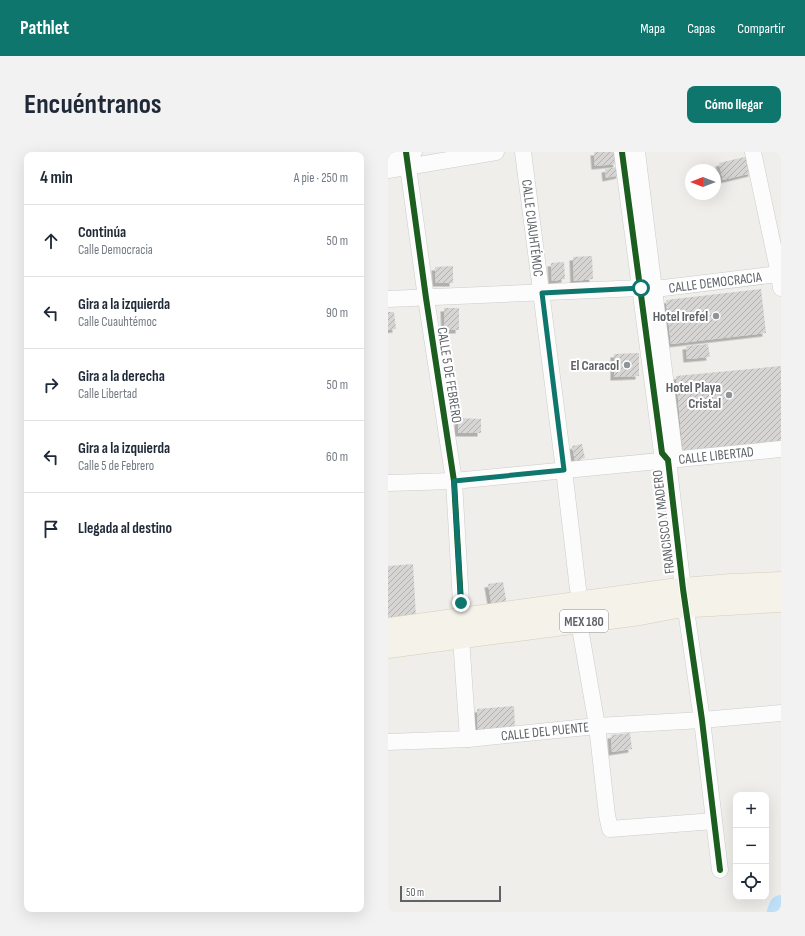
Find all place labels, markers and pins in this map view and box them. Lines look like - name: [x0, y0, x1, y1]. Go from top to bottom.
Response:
- place label: Hotel Irefel: [653, 308, 708, 325]
- marker: Hotel Irefel: [711, 311, 721, 321]
- place label: El Caracol: [570, 357, 619, 374]
- marker: El Caracol: [622, 360, 632, 370]
- place label: Hotel Playa Cristal: [666, 379, 721, 412]
- marker: Hotel Playa Cristal: [724, 390, 734, 400]

